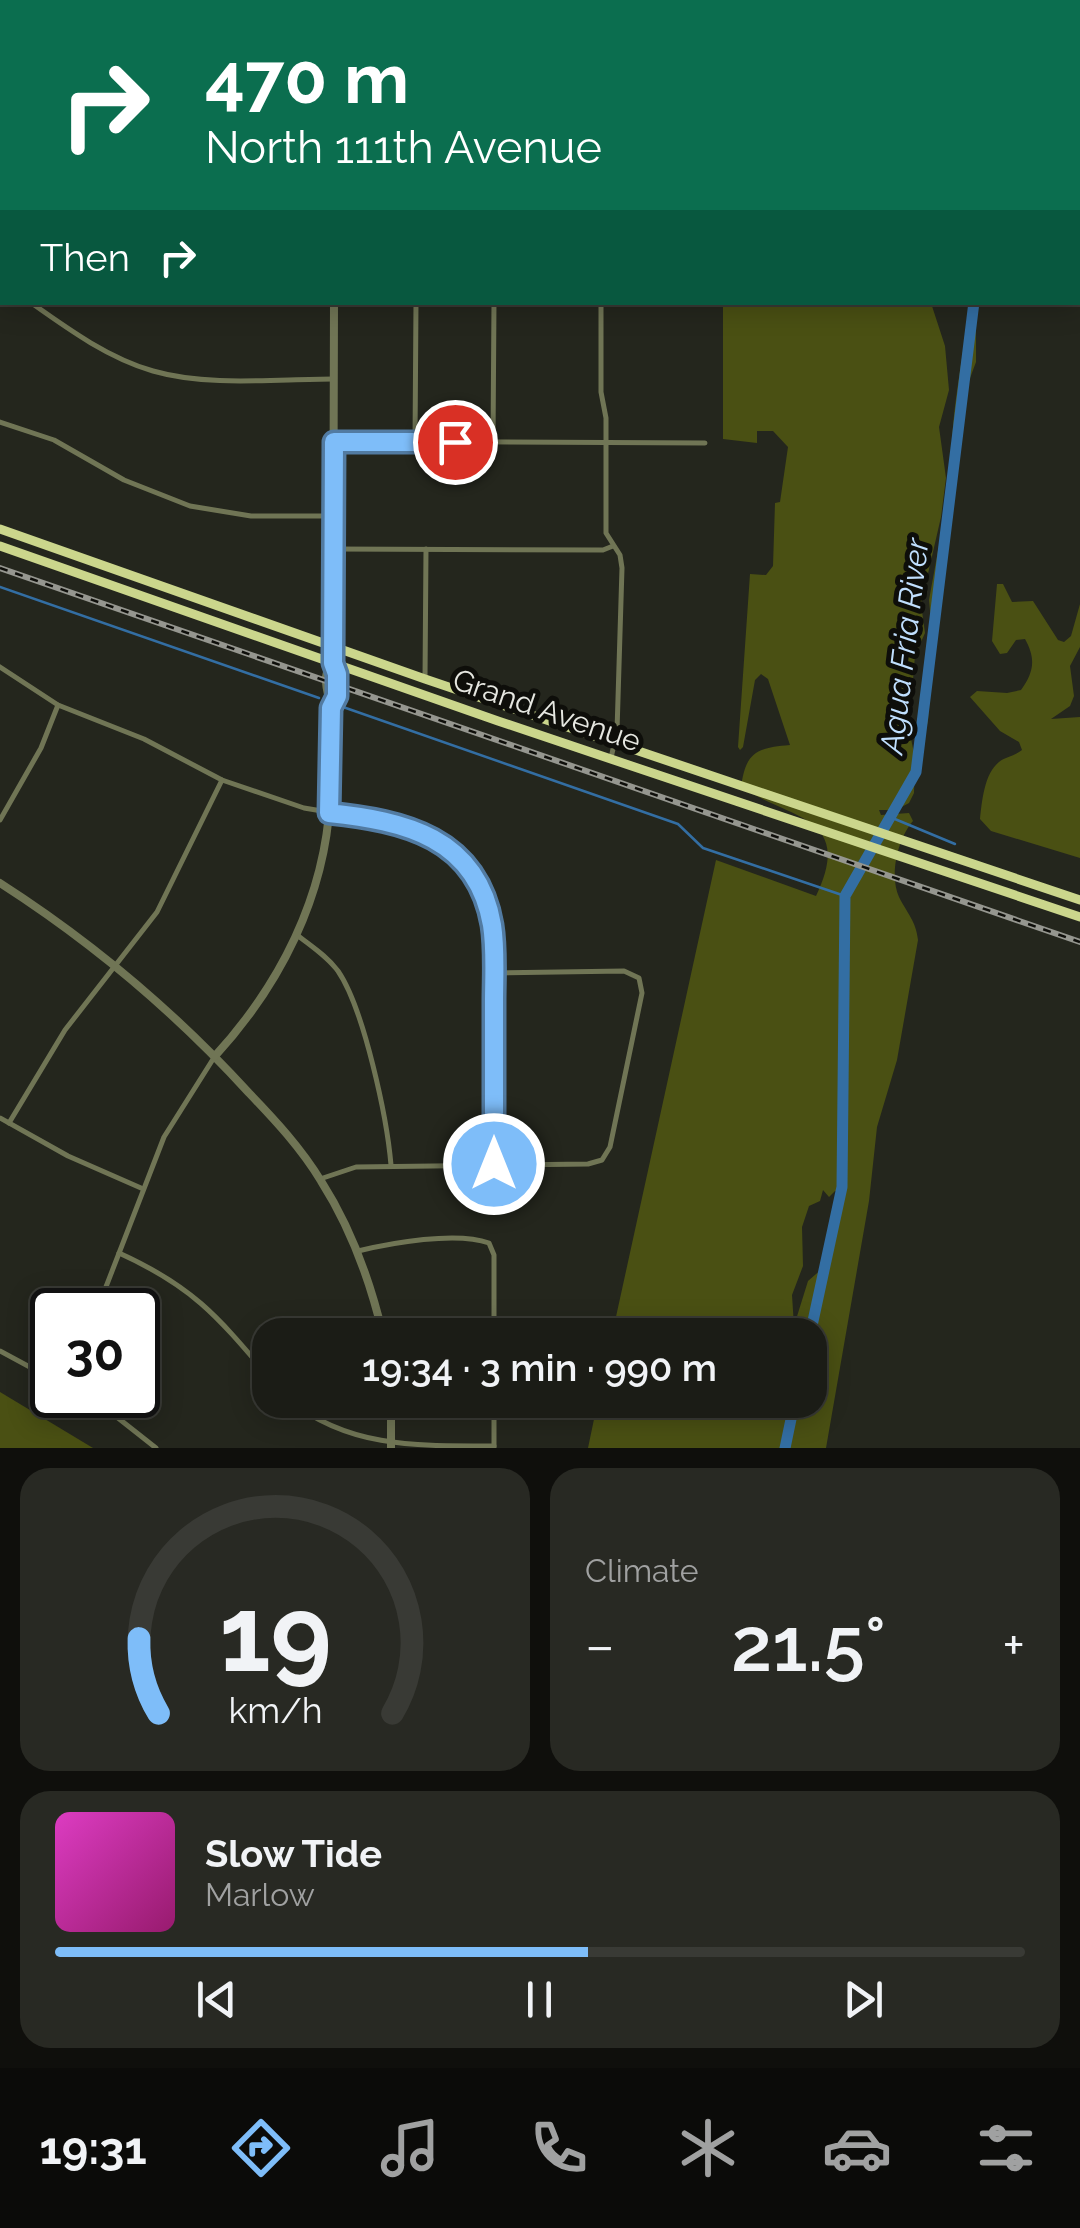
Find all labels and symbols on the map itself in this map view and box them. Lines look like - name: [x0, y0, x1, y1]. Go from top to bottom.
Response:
- pin: [413, 400, 498, 485]
- water label: Agua Fria River: [872, 535, 936, 758]
- street label: Grand Avenue: [448, 661, 646, 759]
- position arrow: [442, 1112, 546, 1216]
- speed limit sign: 30: [30, 1288, 160, 1418]

